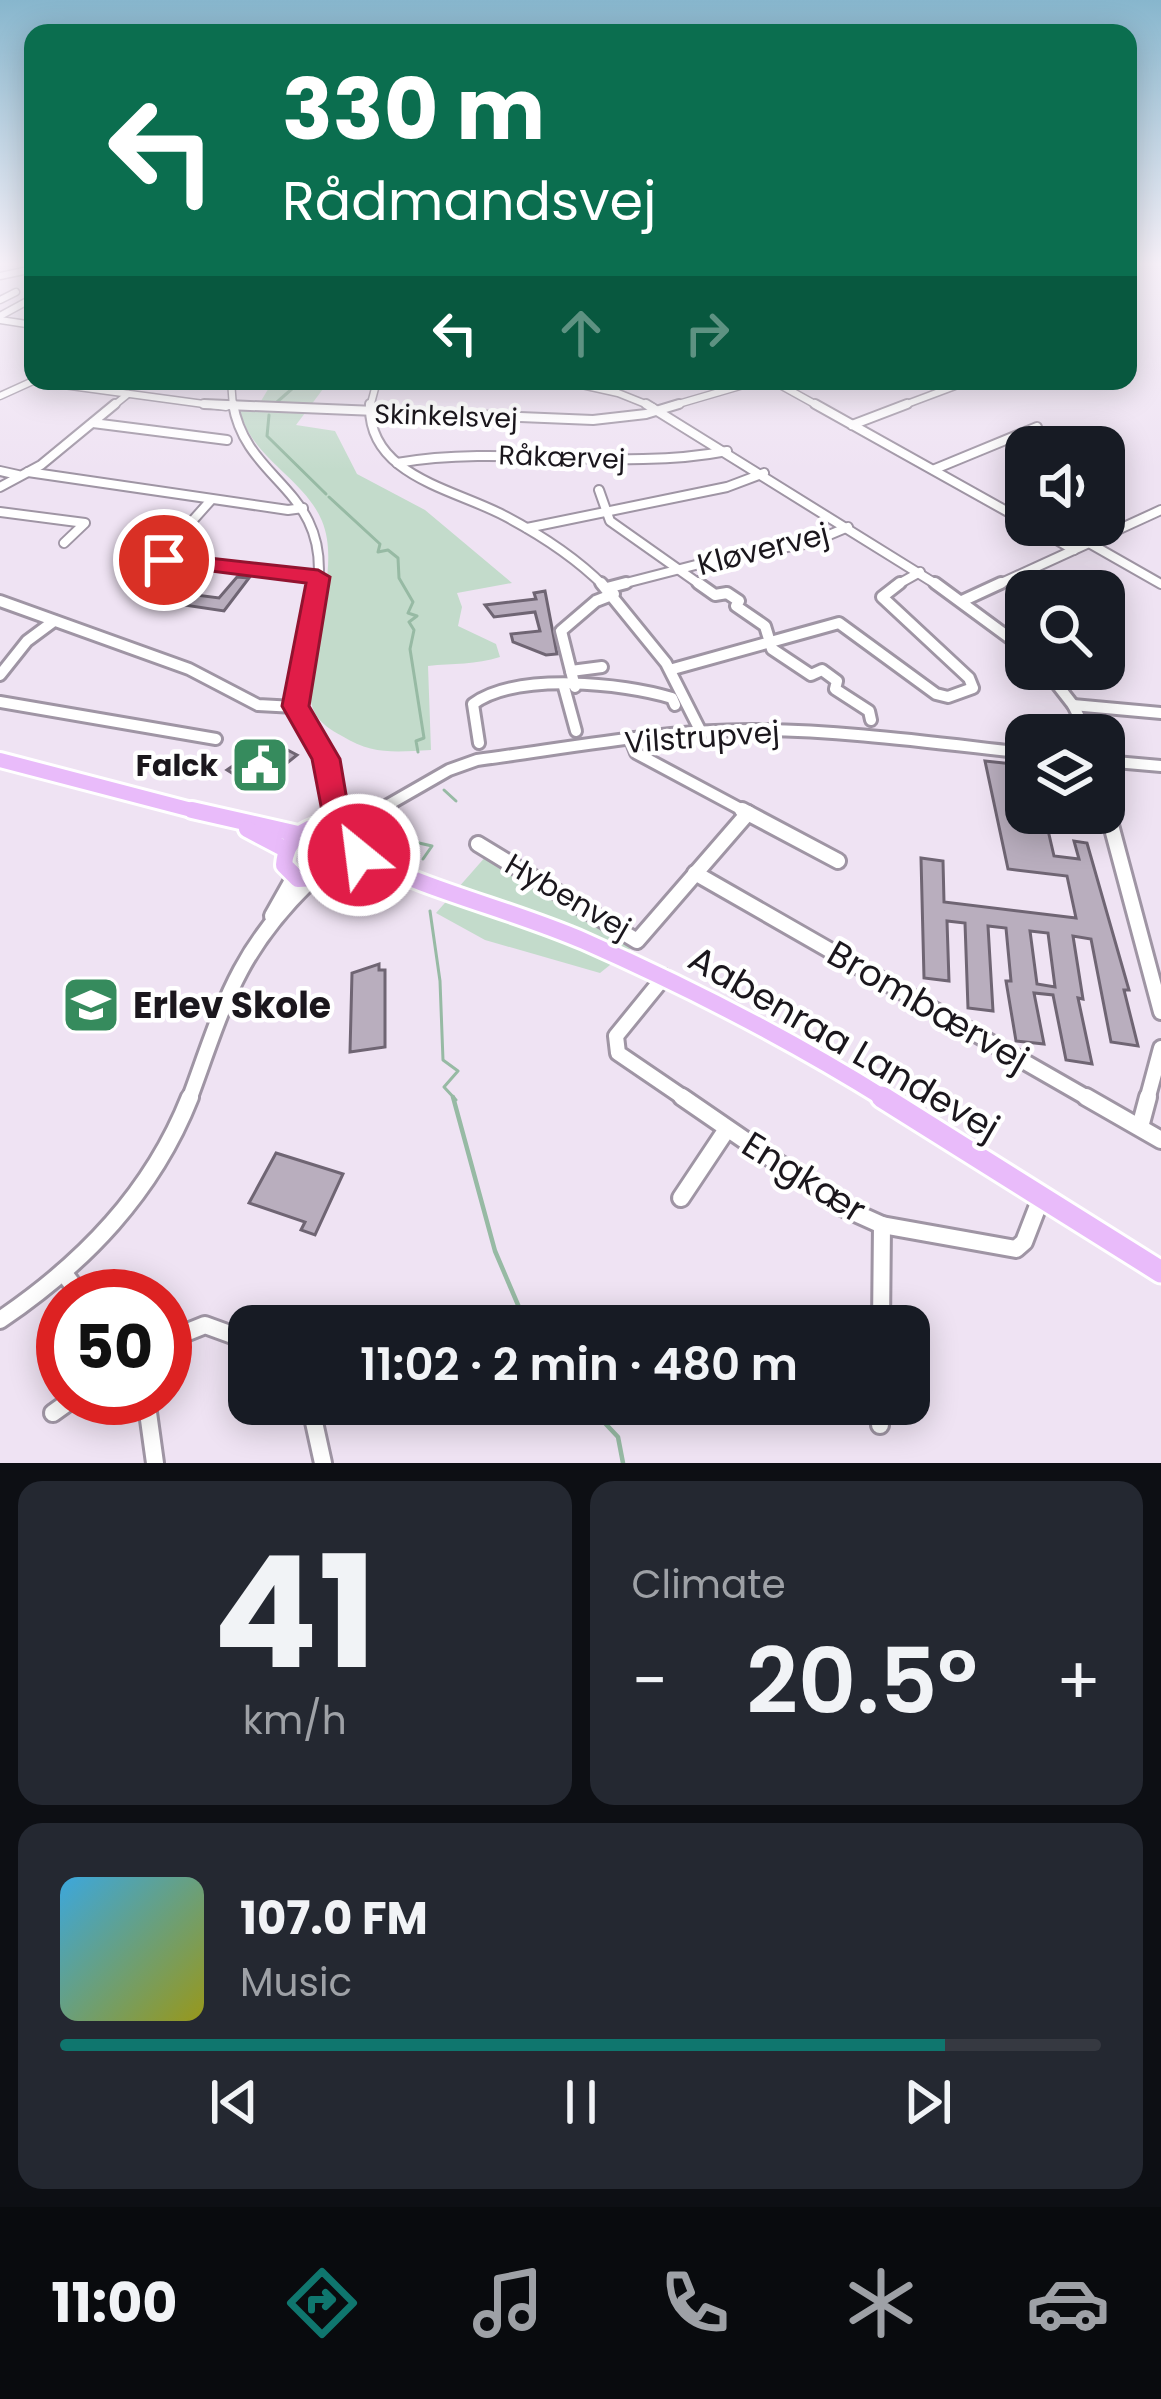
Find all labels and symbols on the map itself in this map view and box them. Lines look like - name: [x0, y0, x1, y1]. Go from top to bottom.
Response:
- street label: Skinkelsvej: [374, 395, 518, 437]
- street label: Råkærvej: [498, 436, 626, 478]
- pin: [113, 509, 215, 611]
- street label: Kløvervej: [693, 512, 833, 586]
- street label: Vilstrupvej: [623, 710, 781, 764]
- public building icon: Falck: [229, 734, 291, 796]
- place label: Falck: [136, 744, 218, 787]
- position arrow: [296, 792, 422, 918]
- street label: Hybenvej: [497, 843, 639, 949]
- street label: Brombærvej: [818, 928, 1038, 1084]
- street label: Aabenraa Landevej: [679, 933, 1009, 1153]
- school or university icon: Erlev Skole: [60, 974, 122, 1036]
- place label: Erlev Skole: [133, 980, 331, 1031]
- street label: Engkær: [732, 1119, 876, 1235]
- speed limit sign: 50: [36, 1269, 192, 1425]

